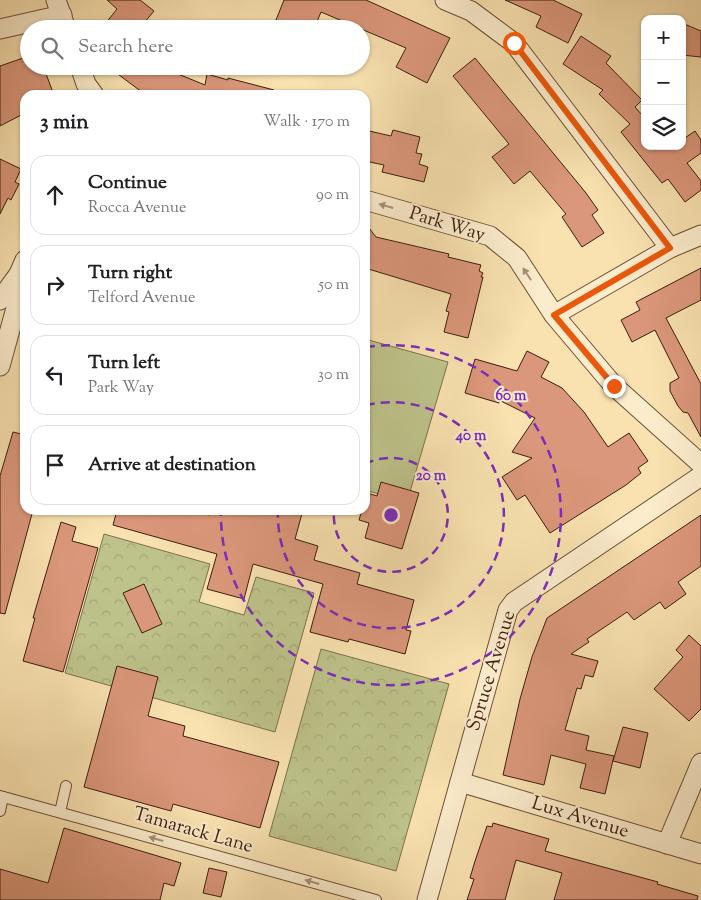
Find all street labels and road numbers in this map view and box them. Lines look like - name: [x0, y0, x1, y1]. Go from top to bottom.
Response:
- street label: Park Way: [406, 201, 489, 250]
- street label: Spruce Avenue: [461, 607, 523, 735]
- street label: Lux Avenue: [528, 790, 632, 846]
- street label: Tamarack Lane: [130, 801, 256, 861]

